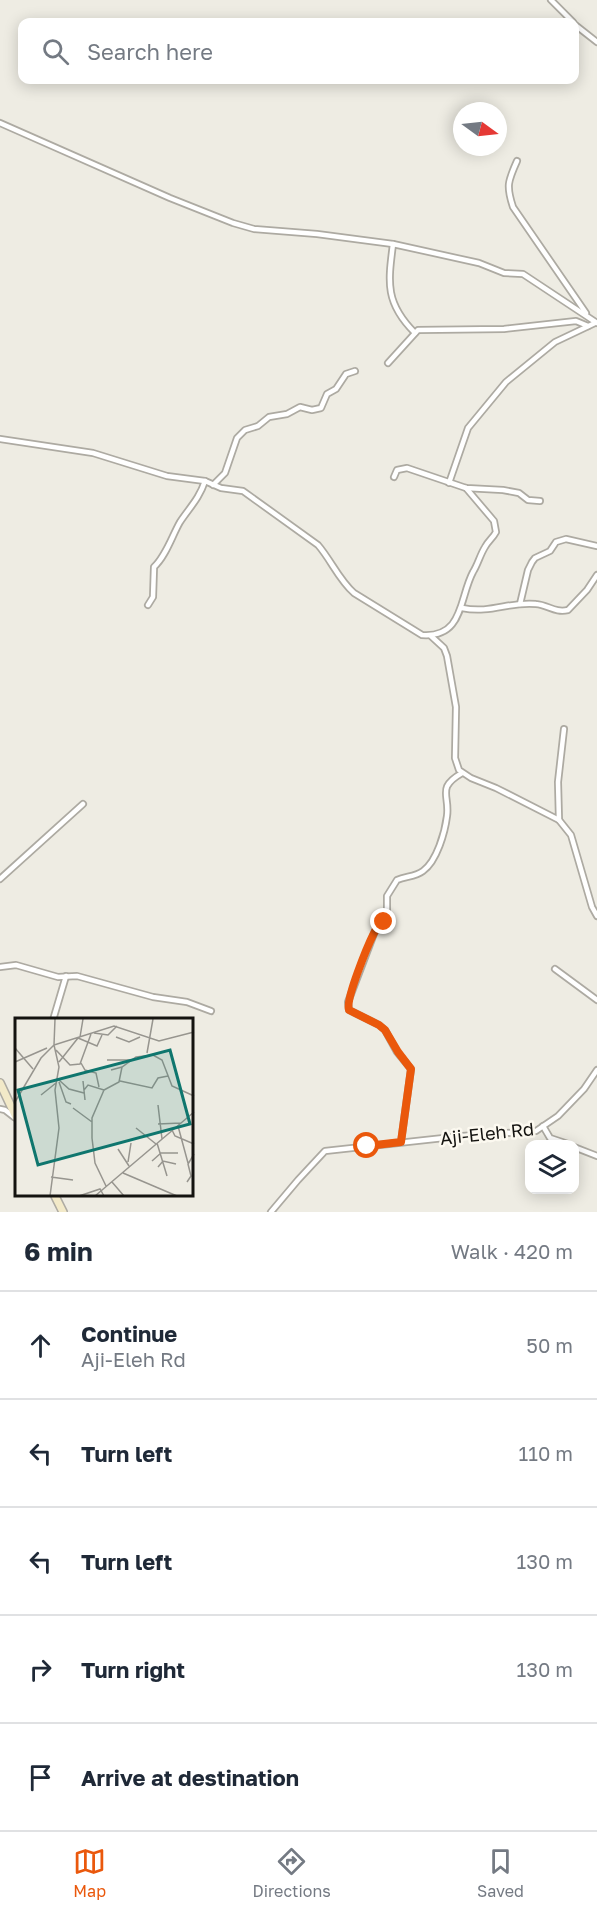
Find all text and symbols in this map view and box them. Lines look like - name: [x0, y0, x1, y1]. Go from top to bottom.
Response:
- search box: [18, 18, 579, 84]
- icon: search: [39, 35, 72, 68]
- text: Search here: [87, 38, 213, 65]
- north arrow: [453, 102, 507, 156]
- route end: [370, 908, 396, 934]
- inset map: [15, 1018, 194, 1197]
- street label: Aji-Eleh Rd: [439, 1117, 535, 1149]
- route start: [353, 1132, 379, 1158]
- map controls: [525, 1140, 579, 1194]
- button: layers: [525, 1140, 579, 1194]
- text: 6 min: [24, 1236, 93, 1267]
- text: Walk · 420 m: [451, 1239, 573, 1263]
- text: Continue: [81, 1320, 177, 1347]
- icon: ahead: [24, 1329, 57, 1362]
- text: 50 m: [526, 1333, 573, 1357]
- text: Aji-Eleh Rd: [81, 1347, 186, 1371]
- icon: left: [24, 1437, 57, 1470]
- text: Turn left: [81, 1440, 172, 1467]
- text: 110 m: [519, 1441, 573, 1465]
- icon: left: [24, 1545, 57, 1578]
- text: Turn left: [81, 1548, 172, 1575]
- text: 130 m: [517, 1549, 573, 1573]
- icon: right: [24, 1653, 57, 1686]
- text: Turn right: [81, 1656, 185, 1683]
- text: 130 m: [517, 1657, 573, 1681]
- icon: arrive: [24, 1761, 57, 1794]
- text: Arrive at destination: [81, 1764, 299, 1791]
- tab: Map: [73, 1845, 106, 1901]
- tab: Directions: [253, 1845, 331, 1901]
- tab: Saved: [477, 1845, 524, 1901]

